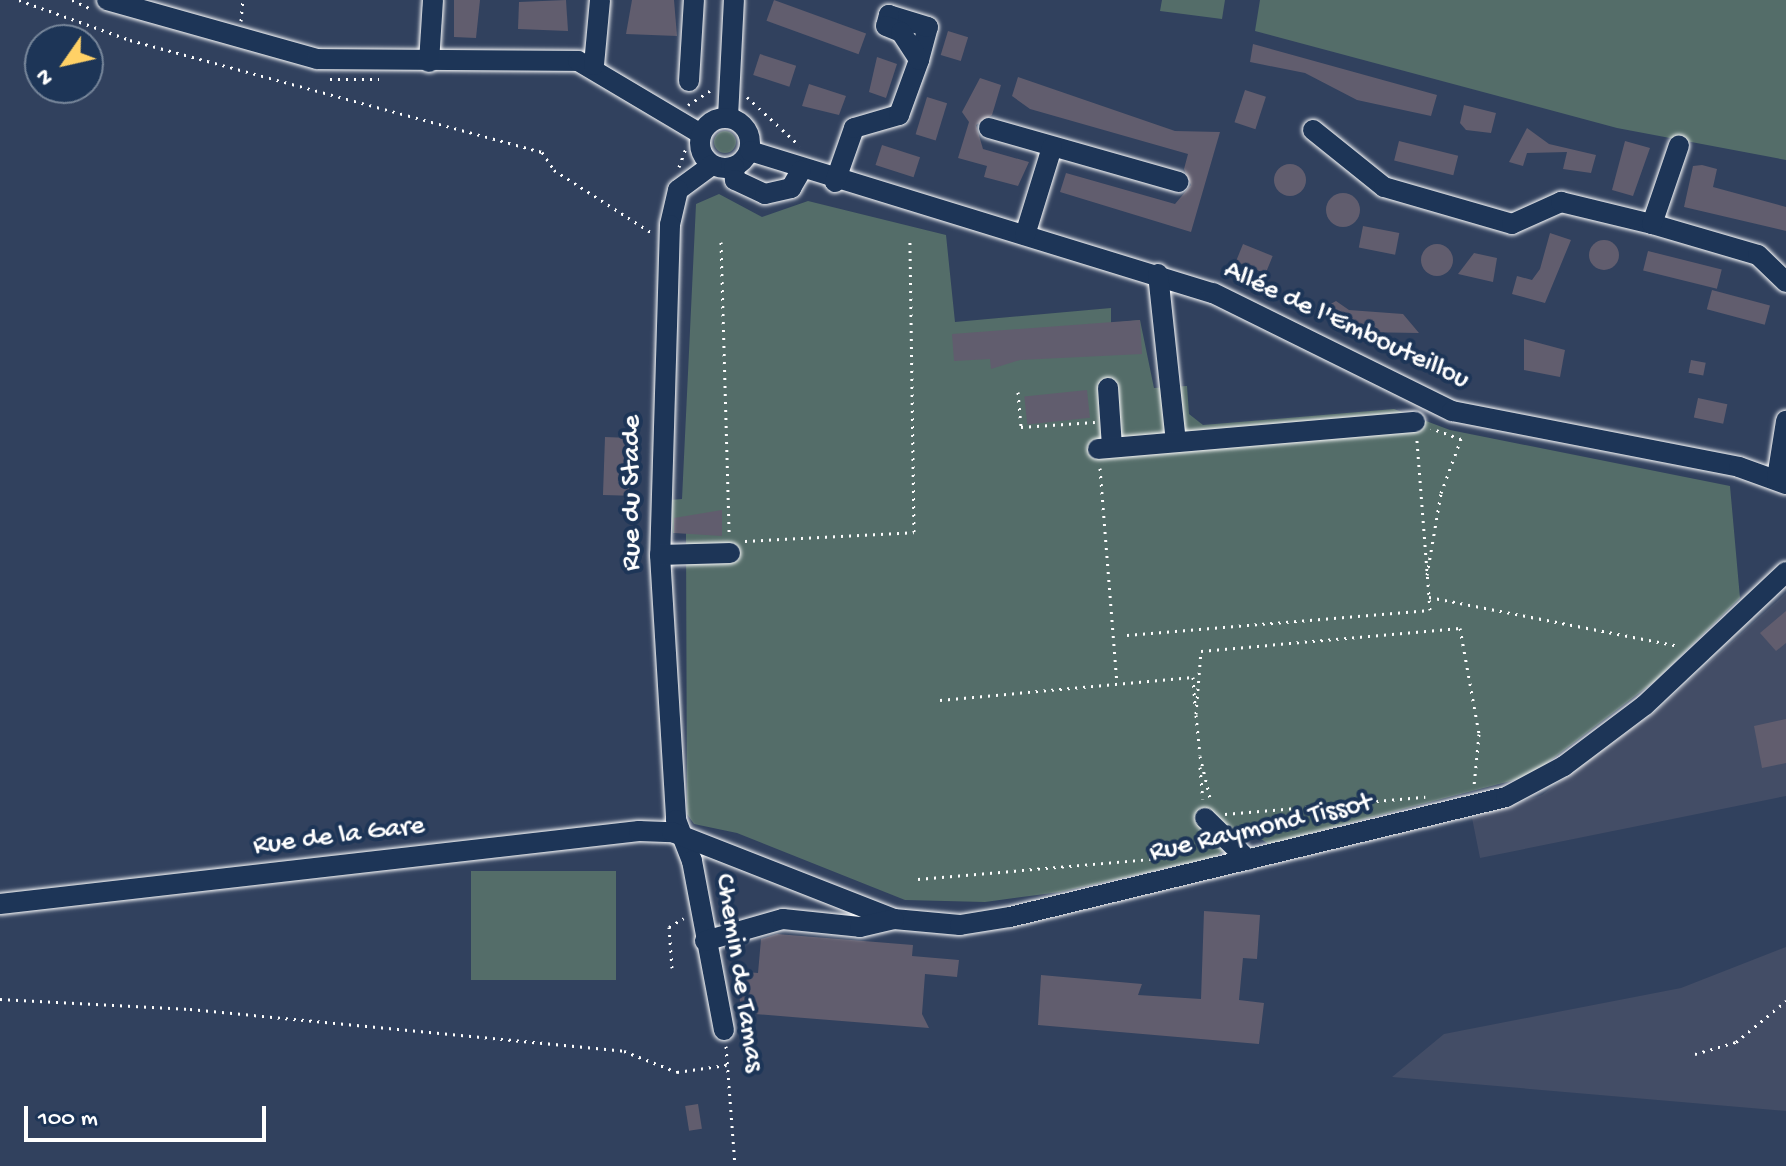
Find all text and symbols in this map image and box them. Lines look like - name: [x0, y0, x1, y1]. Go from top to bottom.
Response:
- north arrow: [24, 24, 104, 104]
- text: N: [31, 63, 61, 90]
- street label: Allée de l'Embouteillou: [1218, 254, 1474, 398]
- street label: Rue du Stade: [616, 415, 650, 571]
- street label: Rue Raymond Tissot: [1147, 787, 1375, 871]
- street label: Rue de la Gare: [251, 810, 427, 864]
- street label: Chemin de Tamas: [706, 872, 770, 1074]
- scale bar: [28, 1090, 270, 1140]
- text: 100 m: [38, 1105, 98, 1134]

